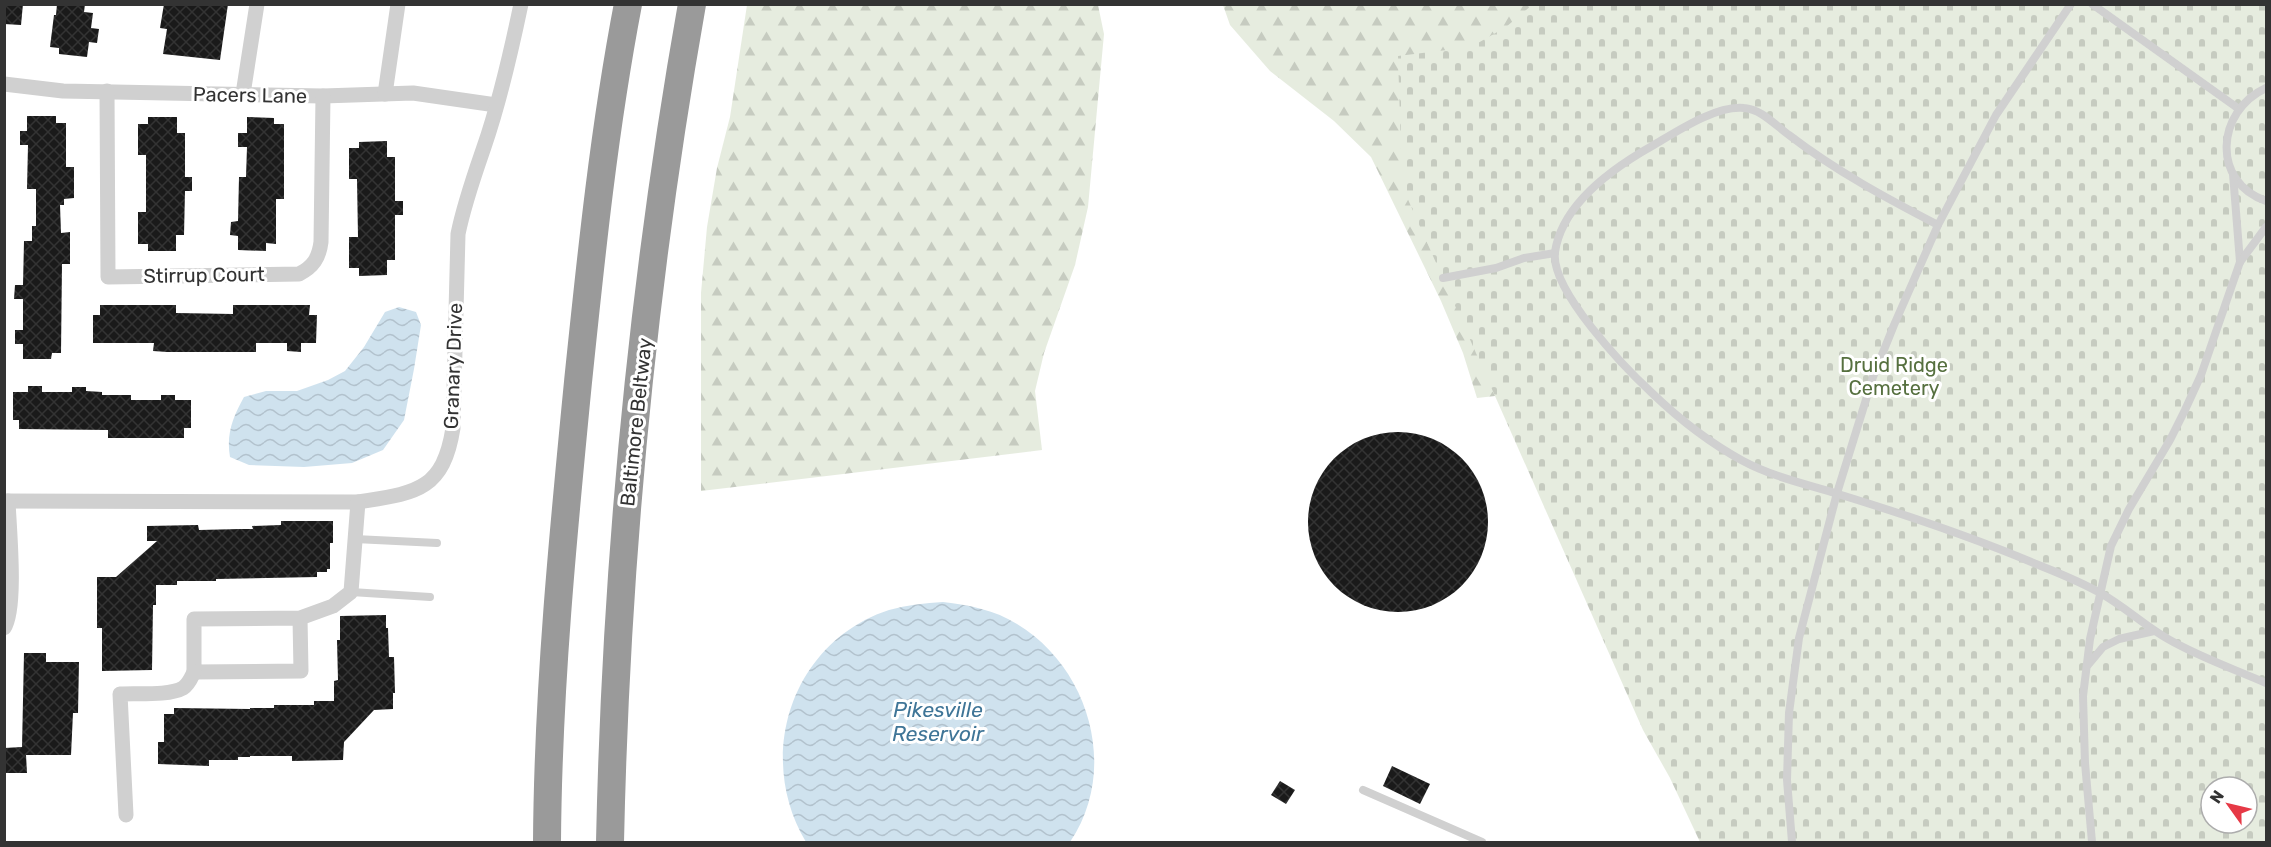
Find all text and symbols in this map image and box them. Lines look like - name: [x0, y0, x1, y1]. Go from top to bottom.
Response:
- street label: Pacers Lane: [193, 82, 307, 108]
- street label: Stirrup Court: [143, 262, 265, 288]
- street label: Granary Drive: [439, 302, 467, 430]
- street label: Baltimore Beltway: [615, 336, 657, 508]
- park label: Druid Ridge Cemetery: [1840, 353, 1948, 400]
- water label: Pikesville Reservoir: [892, 697, 985, 746]
- north arrow: [2199, 775, 2259, 835]
- text: N: [2206, 787, 2228, 807]

